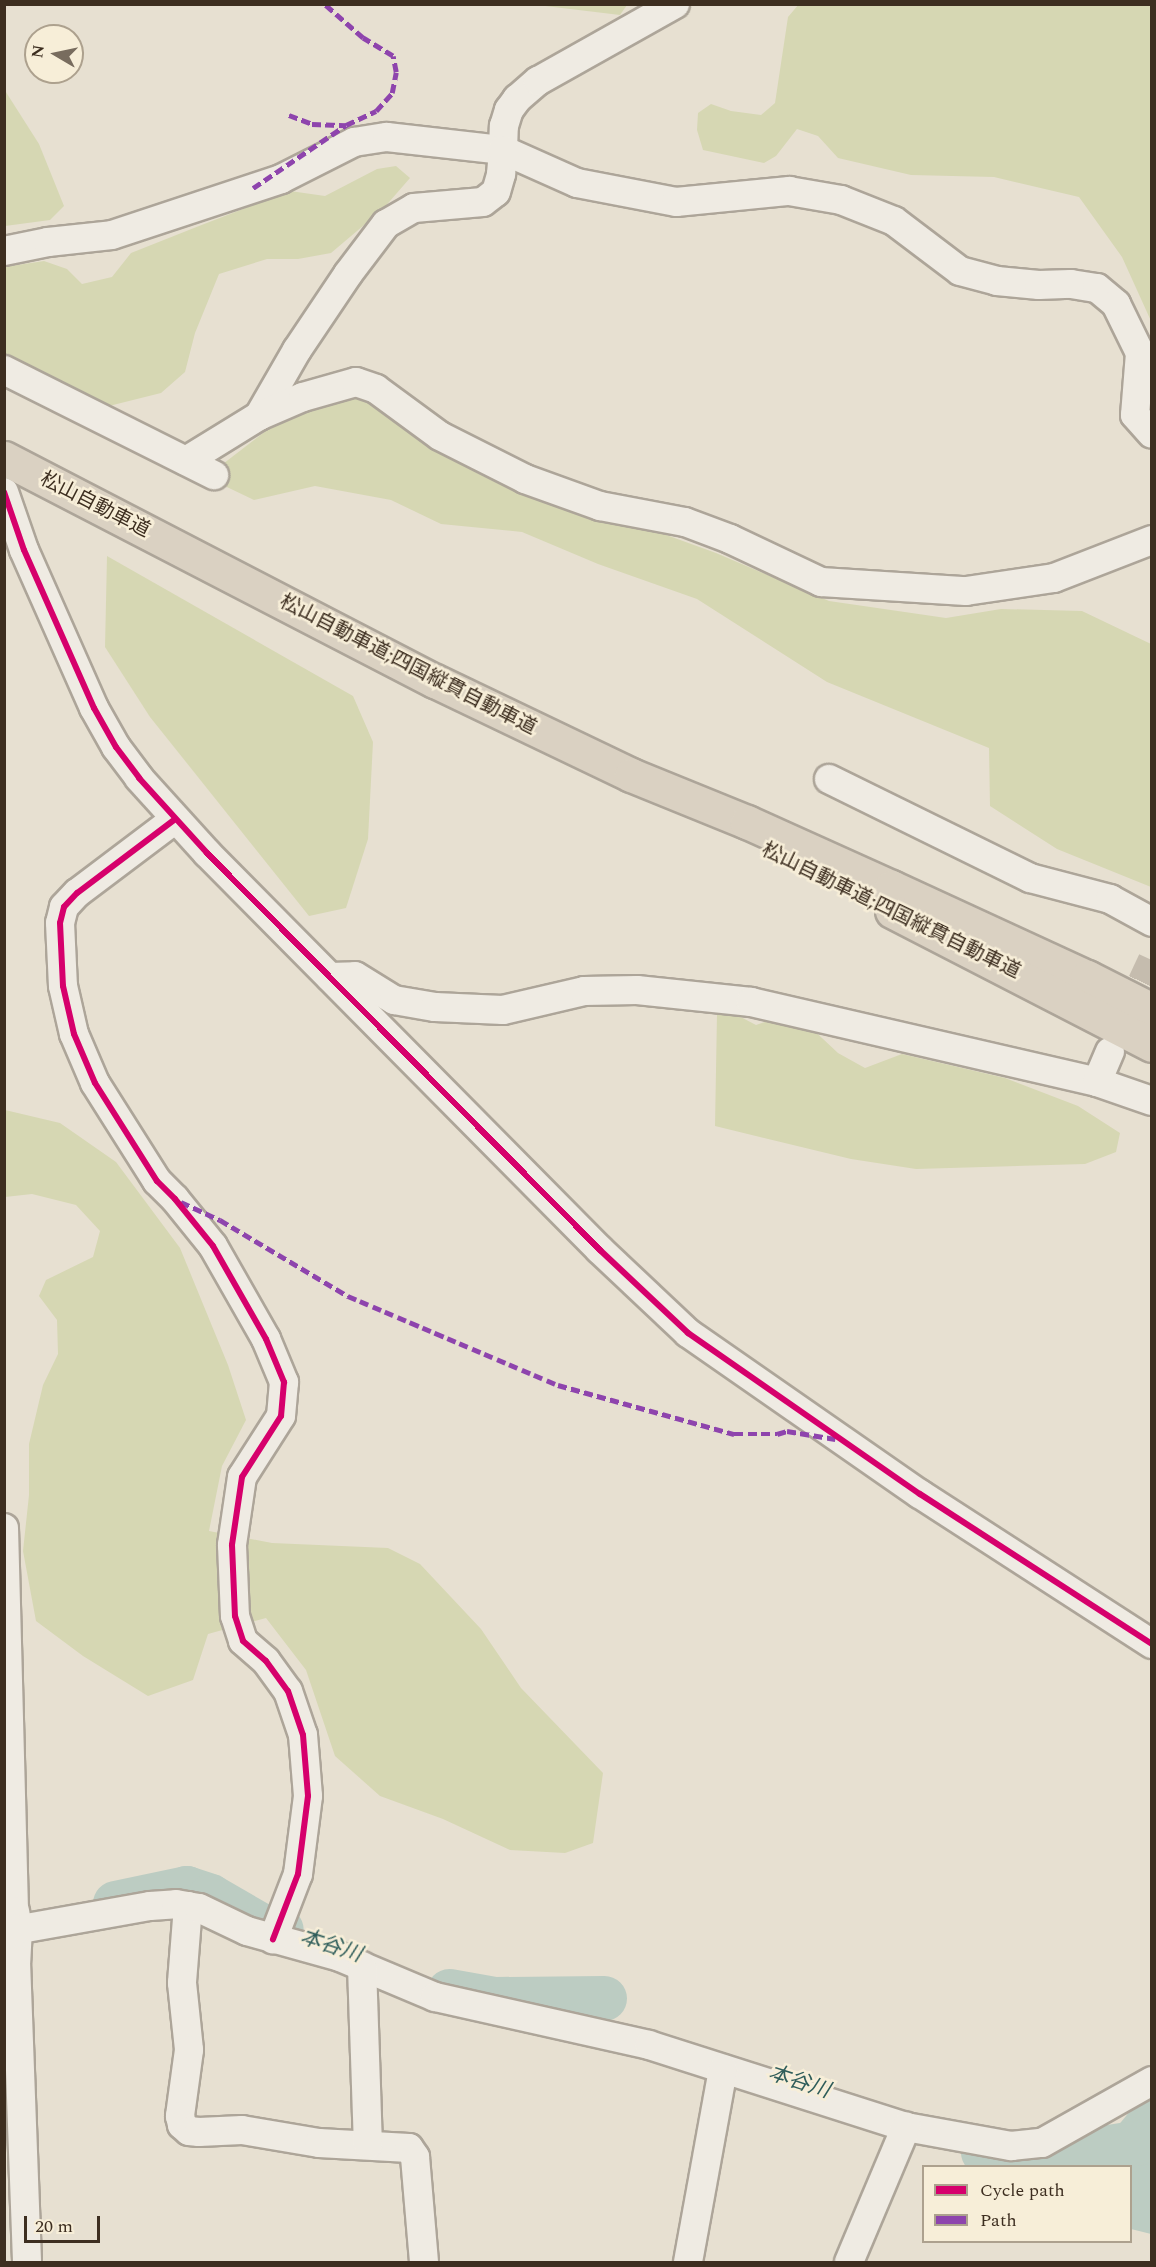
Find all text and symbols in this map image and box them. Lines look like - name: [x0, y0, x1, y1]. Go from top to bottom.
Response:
- north arrow: [24, 24, 84, 84]
- text: N: [25, 43, 51, 60]
- street label: 松山自動車道: [36, 467, 154, 543]
- street label: 松山自動車道;四国縦貫自動車道: [276, 590, 540, 740]
- street label: 松山自動車道;四国縦貫自動車道: [758, 838, 1024, 984]
- water label: 本谷川: [297, 1924, 365, 1968]
- water label: 本谷川: [765, 2060, 833, 2104]
- legend: [922, 2165, 1132, 2243]
- text: Cycle path: [980, 2177, 1065, 2204]
- scale bar: [27, 2204, 104, 2242]
- text: Path: [980, 2207, 1017, 2234]
- text: 20 m: [35, 2213, 73, 2240]

